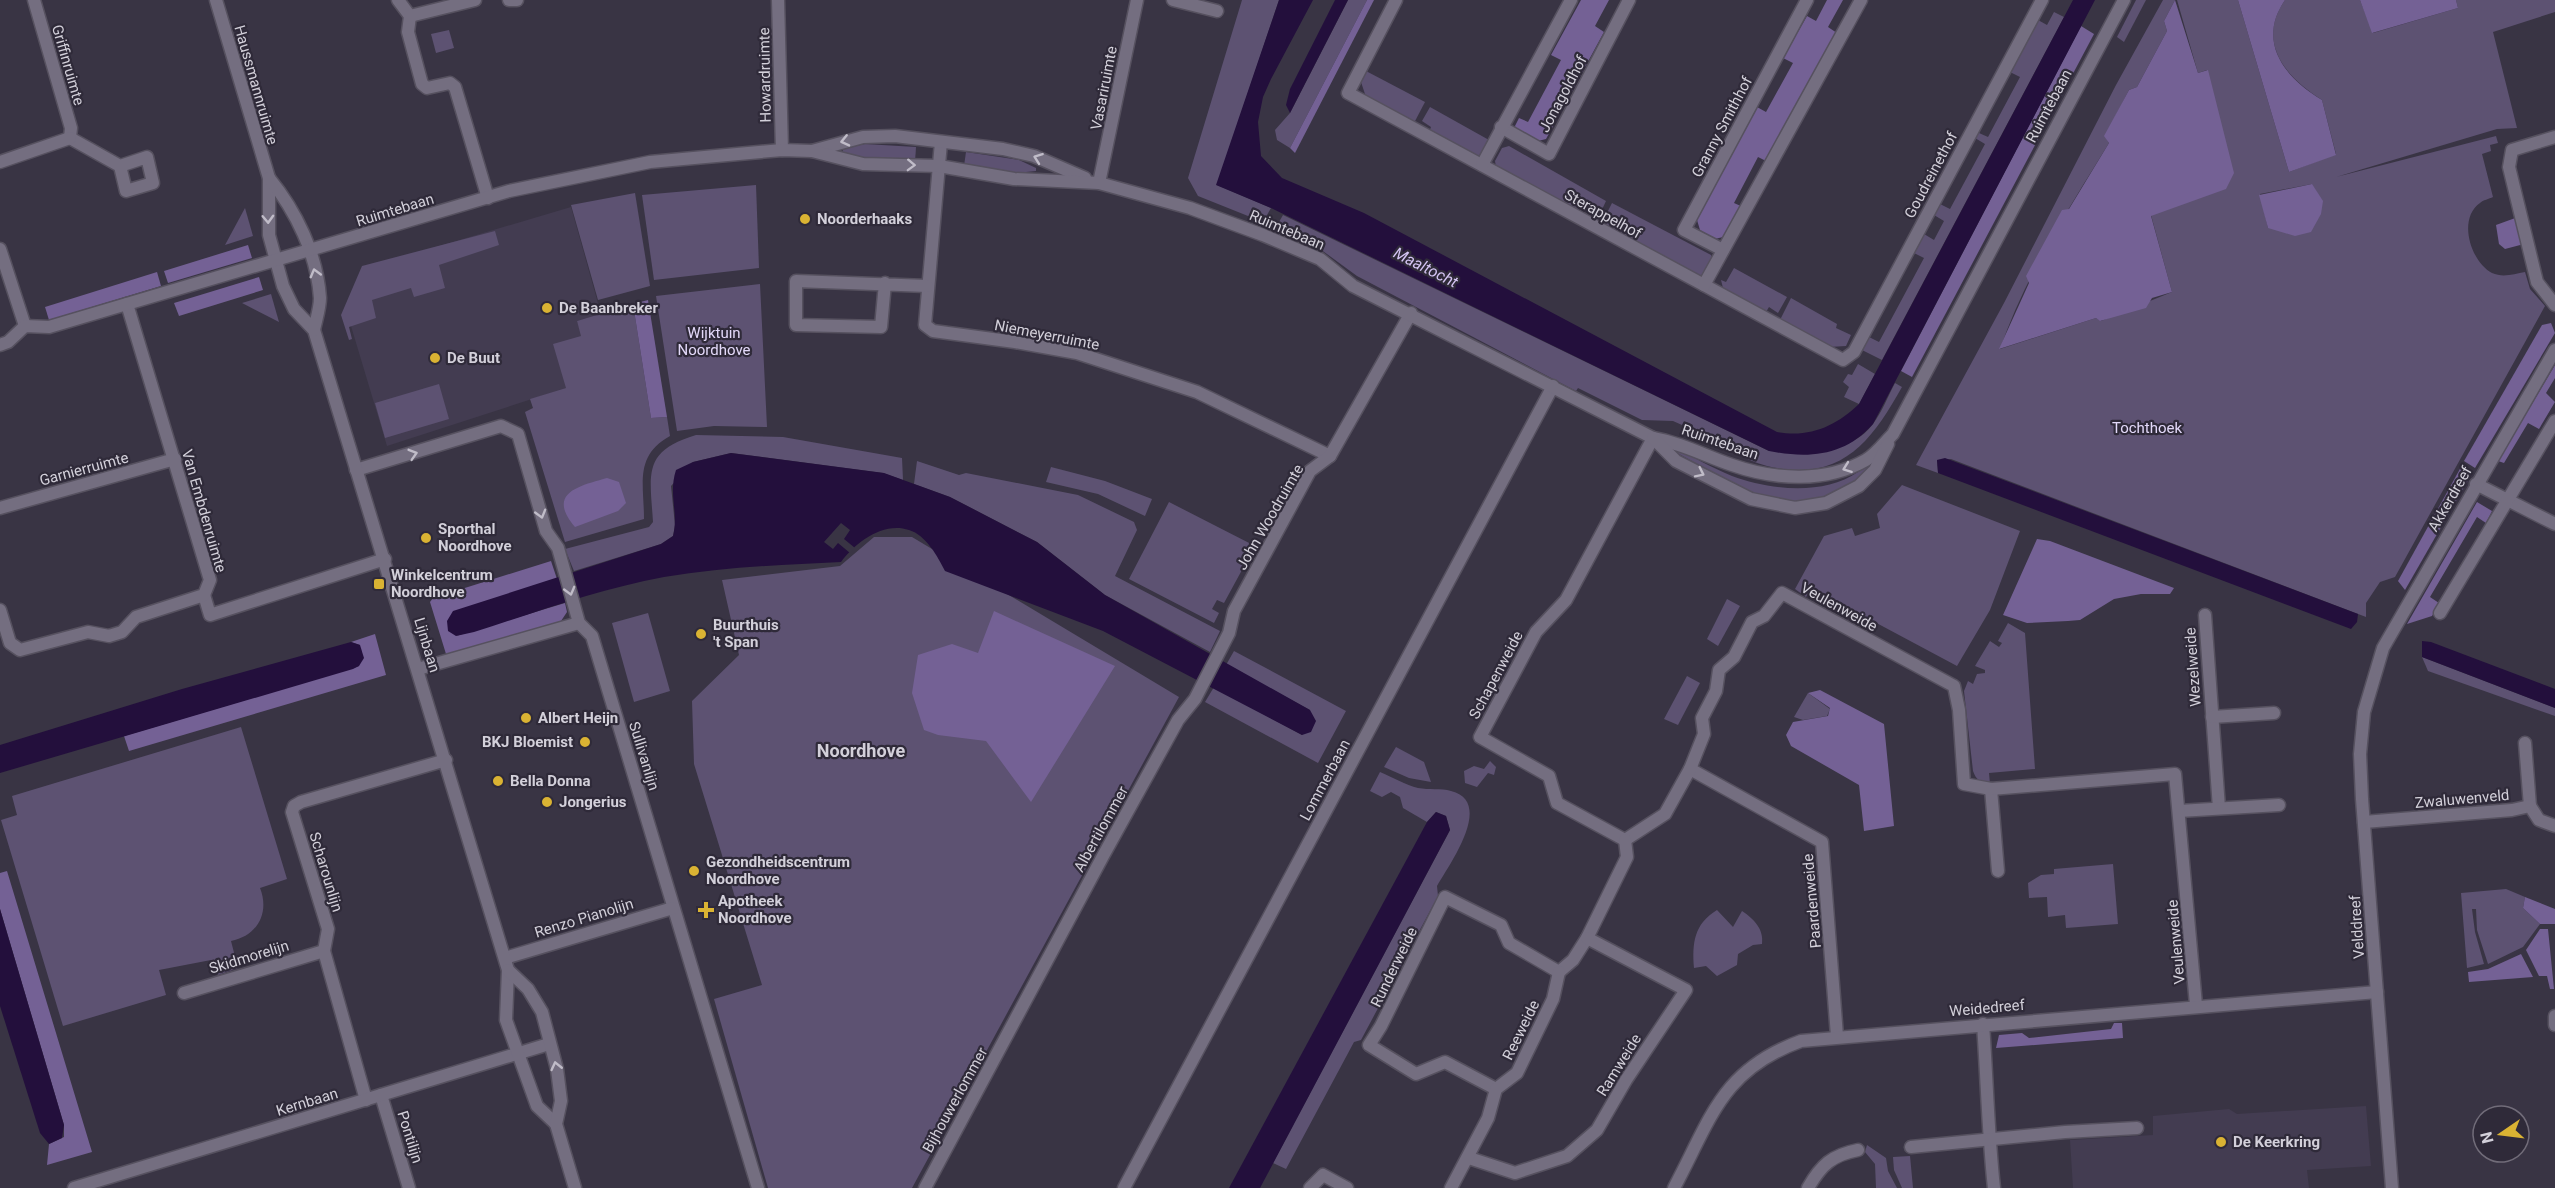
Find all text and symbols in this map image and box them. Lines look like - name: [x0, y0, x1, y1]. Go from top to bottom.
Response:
- street label: Griffinruimte: [48, 23, 88, 107]
- street label: Haussmannruimte: [230, 23, 282, 147]
- street label: Howardruimte: [755, 27, 775, 123]
- street label: Vasariruimte: [1087, 45, 1121, 131]
- street label: Jonagoldhof: [1535, 52, 1591, 135]
- street label: Ruimtebaan: [2022, 66, 2076, 146]
- street label: Granny Smithhof: [1688, 73, 1756, 180]
- street label: Goudreinethof: [1901, 128, 1962, 221]
- one-way arrow: [841, 133, 851, 146]
- one-way arrow: [1033, 153, 1043, 166]
- one-way arrow: [907, 159, 916, 172]
- street label: Sterappelhof: [1561, 185, 1645, 243]
- street label: Ruimtebaan: [354, 190, 436, 230]
- street label: Ruimtebaan: [1247, 206, 1327, 254]
- place label: Noorderhaaks: [817, 210, 912, 228]
- marker: Noorderhaaks: [798, 212, 812, 226]
- one-way arrow: [262, 215, 275, 224]
- water label: Maaltocht: [1390, 243, 1462, 292]
- one-way arrow: [310, 268, 322, 279]
- place label: De Baanbreker: [559, 299, 658, 317]
- marker: De Baanbreker: [540, 301, 554, 315]
- street label: Niemeyerruimte: [993, 316, 1101, 354]
- park label: Wijktuin Noordhove: [677, 324, 751, 359]
- place label: De Buut: [447, 349, 500, 367]
- marker: De Buut: [428, 351, 442, 365]
- park label: Tochthoek: [2112, 419, 2182, 437]
- street label: Ruimtebaan: [1679, 420, 1761, 464]
- street label: Van Embdenruimte: [178, 447, 230, 575]
- street label: Garnierruimte: [38, 448, 131, 490]
- one-way arrow: [407, 449, 418, 461]
- street label: John Woodruimte: [1233, 461, 1308, 573]
- one-way arrow: [1842, 461, 1853, 473]
- street label: Akkerdreef: [2424, 463, 2476, 535]
- one-way arrow: [1693, 465, 1704, 477]
- one-way arrow: [534, 508, 546, 519]
- place label: Sporthal Noordhove: [438, 520, 512, 555]
- marker: Sporthal Noordhove: [419, 531, 433, 545]
- place label: Winkelcentrum Noordhove: [391, 566, 493, 601]
- marker: Winkelcentrum Noordhove: [372, 577, 386, 591]
- street label: Veulenweide: [1798, 579, 1880, 635]
- one-way arrow: [563, 586, 576, 596]
- street label: Lijnbaan: [410, 615, 444, 675]
- place label: Buurthuis 't Span: [713, 616, 779, 651]
- marker: Buurthuis 't Span: [694, 627, 708, 641]
- street label: Wezelweide: [2181, 627, 2205, 707]
- street label: Schapenweide: [1465, 628, 1527, 722]
- place label: Albert Heijn: [538, 709, 618, 727]
- marker: Albert Heijn: [519, 711, 533, 725]
- street label: Sullivanlijn: [625, 719, 663, 793]
- place label: BKJ Bloemist: [482, 733, 573, 751]
- marker: BKJ Bloemist: [578, 735, 592, 749]
- street label: Lommerbaan: [1296, 736, 1354, 824]
- district label: Noordhove: [817, 740, 905, 761]
- place label: Bella Donna: [510, 772, 590, 790]
- marker: Bella Donna: [491, 774, 505, 788]
- street label: Albertilommer: [1070, 783, 1132, 875]
- street label: Zwaluwenveld: [2414, 786, 2510, 812]
- place label: Jongerius: [559, 793, 627, 811]
- marker: Jongerius: [540, 795, 554, 809]
- street label: Scharounlijn: [305, 830, 347, 914]
- place label: Gezondheidscentrum Noordhove: [706, 853, 850, 888]
- street label: Paardenweide: [1799, 853, 1825, 949]
- marker: Gezondheidscentrum Noordhove: [687, 864, 701, 878]
- place label: Apotheek Noordhove: [718, 892, 792, 927]
- street label: Renzo Pianolijn: [532, 894, 636, 942]
- street label: Velddreef: [2346, 894, 2368, 959]
- street label: Veulenweide: [2163, 899, 2189, 985]
- marker: Apotheek Noordhove: [699, 903, 713, 917]
- street label: Runderweide: [1367, 924, 1421, 1010]
- street label: Skidmorelijn: [207, 936, 291, 978]
- street label: Weidedreef: [1949, 996, 2026, 1020]
- street label: Reeweide: [1499, 997, 1543, 1063]
- street label: Ramweide: [1593, 1031, 1645, 1099]
- street label: Bijhouwerlommer: [919, 1044, 991, 1156]
- one-way arrow: [550, 1062, 563, 1072]
- street label: Kernbaan: [274, 1084, 340, 1120]
- north arrow: [2471, 1104, 2531, 1164]
- street label: Pontilijn: [394, 1109, 426, 1165]
- text: N: [2476, 1130, 2498, 1145]
- place label: De Keerkring: [2233, 1133, 2320, 1151]
- marker: De Keerkring: [2214, 1135, 2228, 1149]

